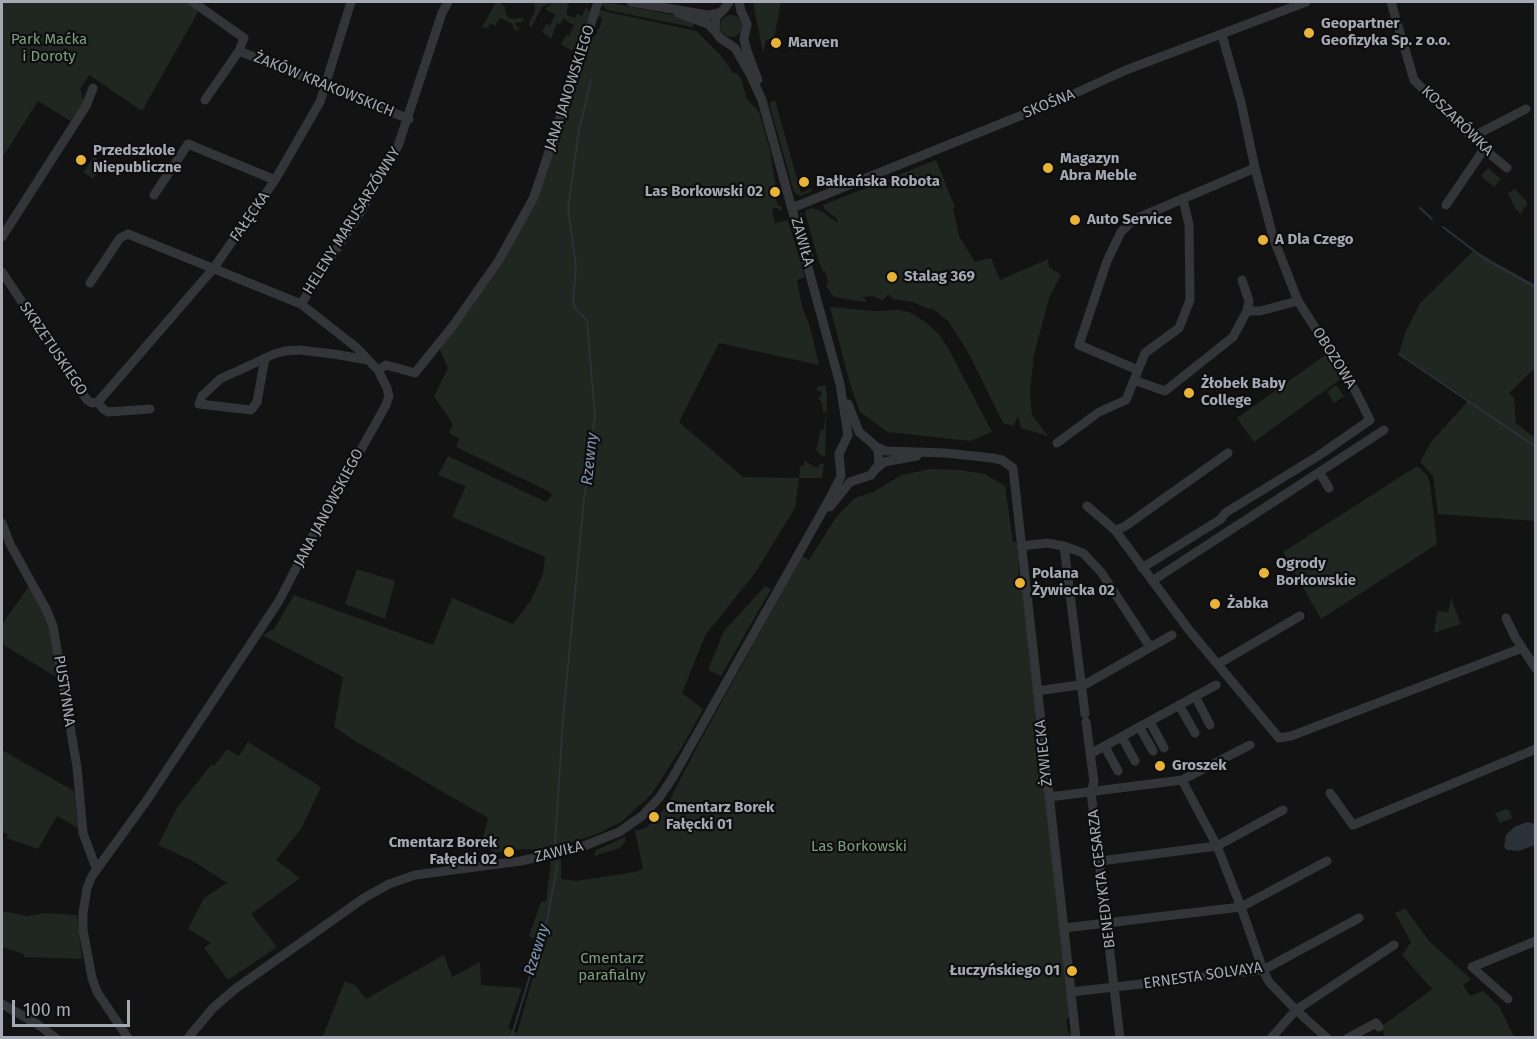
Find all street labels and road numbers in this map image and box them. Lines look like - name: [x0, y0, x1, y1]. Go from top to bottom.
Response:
- street label: JANA JANOWSKIEGO: [541, 23, 599, 153]
- street label: ŻAKÓW KRAKOWSKICH: [251, 49, 397, 121]
- street label: KOSZARÓWKA: [1417, 82, 1497, 160]
- street label: SKOŚNA: [1021, 86, 1077, 122]
- street label: HELENY MARUSARZÓWNY: [299, 144, 405, 298]
- street label: FAŁĘCKA: [226, 189, 274, 245]
- street label: ZAWIŁA: [787, 216, 817, 268]
- street label: SKRZETUSKIEGO: [15, 299, 91, 399]
- street label: OBOZOWA: [1308, 324, 1360, 392]
- street label: JANA JANOWSKIEGO: [290, 446, 368, 570]
- street label: PUSTYNNA: [50, 654, 78, 728]
- street label: ŻYWIECKA: [1032, 719, 1056, 787]
- street label: BENEDYKTA CESARZA: [1085, 809, 1119, 949]
- street label: ZAWIŁA: [533, 837, 585, 867]
- street label: ERNESTA SOLVAYA: [1143, 959, 1263, 993]

